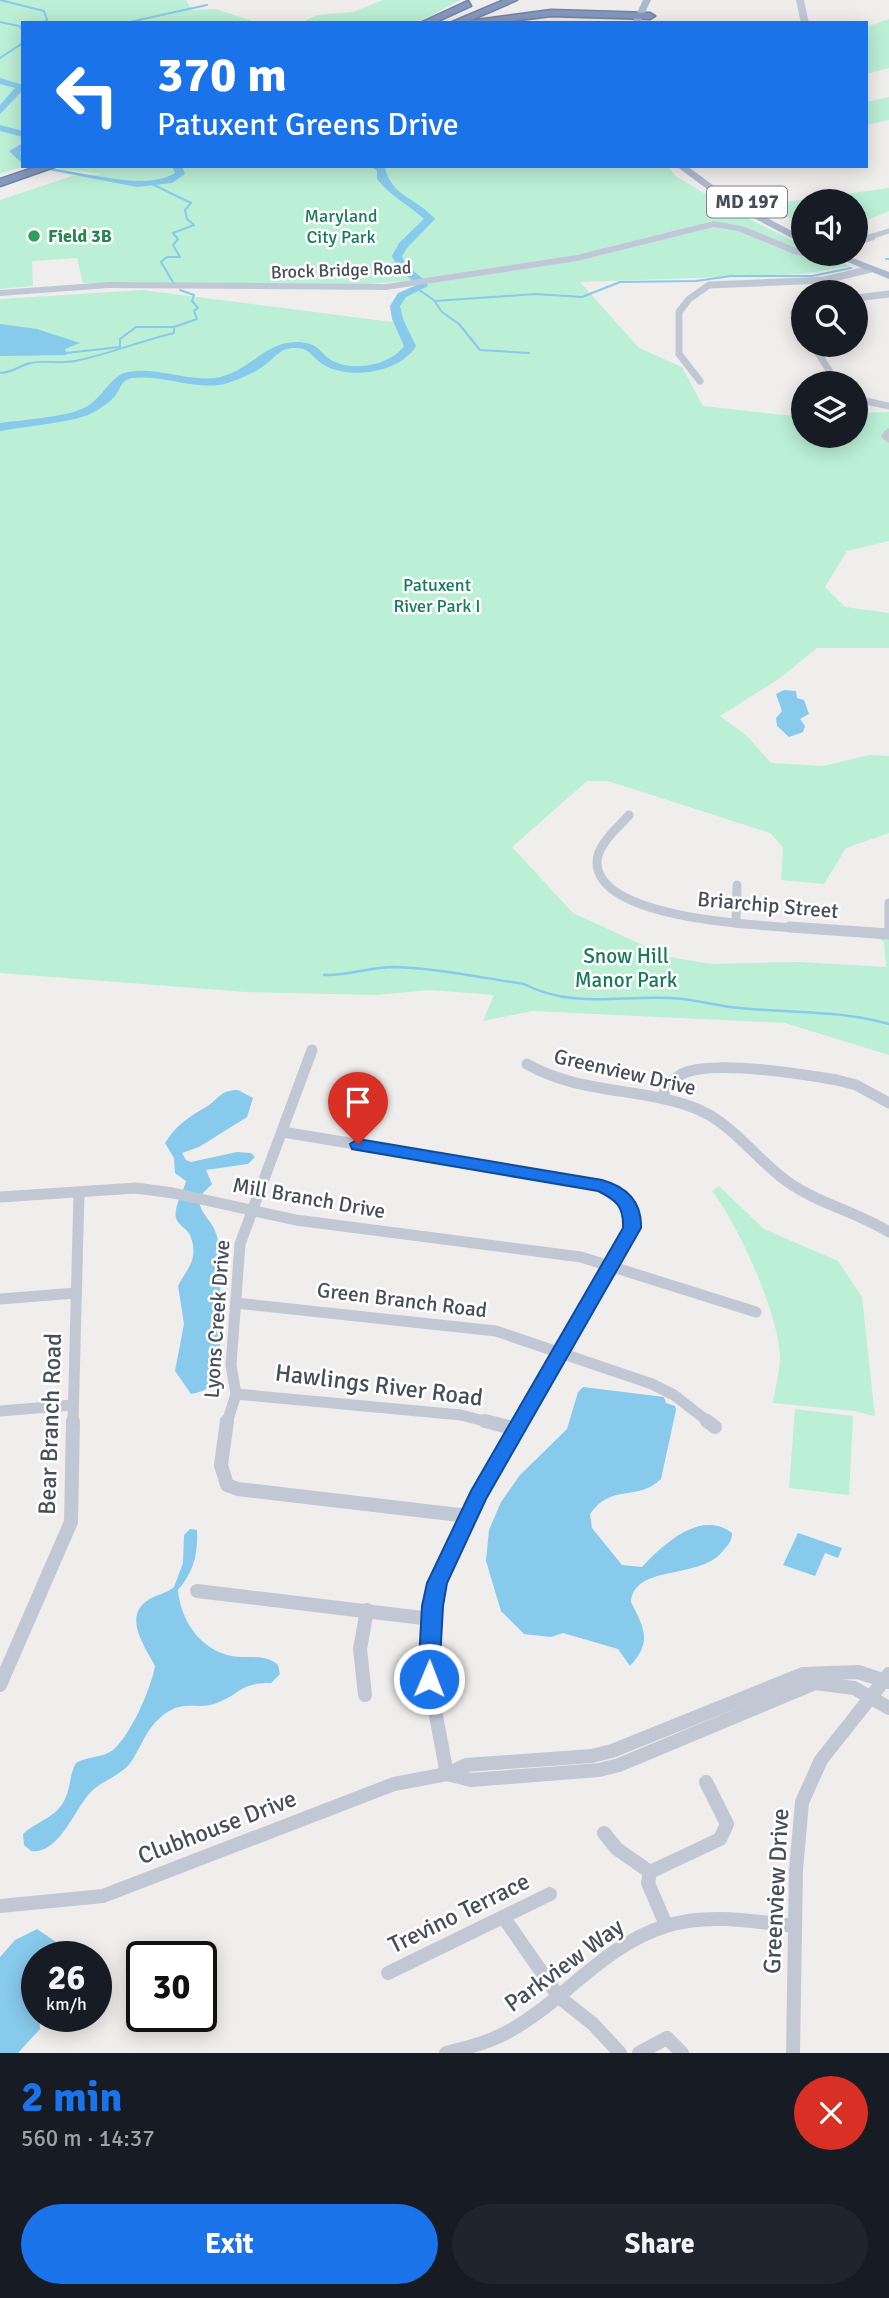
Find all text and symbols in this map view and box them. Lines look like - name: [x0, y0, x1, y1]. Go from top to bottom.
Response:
- text: 370 m: [157, 45, 287, 105]
- icon: left: [42, 49, 133, 140]
- text: Patuxent Greens Drive: [157, 105, 459, 144]
- road number: MD 197: [707, 186, 787, 218]
- map controls: [791, 189, 868, 448]
- button: sound: [791, 189, 868, 266]
- park label: Maryland City Park: [305, 205, 377, 248]
- place label: Field 3B: [48, 225, 112, 247]
- marker: Field 3B: [26, 228, 42, 244]
- street label: Brock Bridge Road: [270, 257, 412, 283]
- button: search: [791, 280, 868, 357]
- button: layers: [791, 371, 868, 448]
- park label: Patuxent River Park I: [394, 574, 480, 617]
- street label: Briarchip Street: [696, 886, 840, 924]
- park label: Snow Hill Manor Park: [575, 943, 678, 993]
- street label: Greenview Drive: [551, 1043, 699, 1101]
- pin: [328, 1072, 388, 1144]
- icon: arrive: [339, 1083, 377, 1121]
- street label: Mill Branch Drive: [231, 1172, 387, 1224]
- street label: Lyons Creek Drive: [198, 1239, 236, 1399]
- street label: Green Branch Road: [316, 1277, 488, 1323]
- street label: Bear Branch Road: [32, 1333, 68, 1515]
- street label: Hawlings River Road: [273, 1357, 485, 1413]
- position arrow: [392, 1642, 466, 1716]
- street label: Clubhouse Drive: [134, 1783, 300, 1871]
- street label: Greenview Drive: [757, 1807, 795, 1975]
- street label: Trevino Terrace: [384, 1866, 534, 1960]
- street label: Parkview Way: [498, 1912, 630, 2018]
- speed limit sign: 30: [126, 1941, 217, 2032]
- text: 26: [48, 1956, 85, 1999]
- text: km/h: [46, 1993, 87, 2015]
- text: 2 min: [21, 2072, 122, 2123]
- button: close: [794, 2076, 868, 2150]
- text: 560 m · 14:37: [21, 2124, 155, 2153]
- button: Exit: [21, 2204, 438, 2284]
- button: Share: [452, 2204, 868, 2284]

